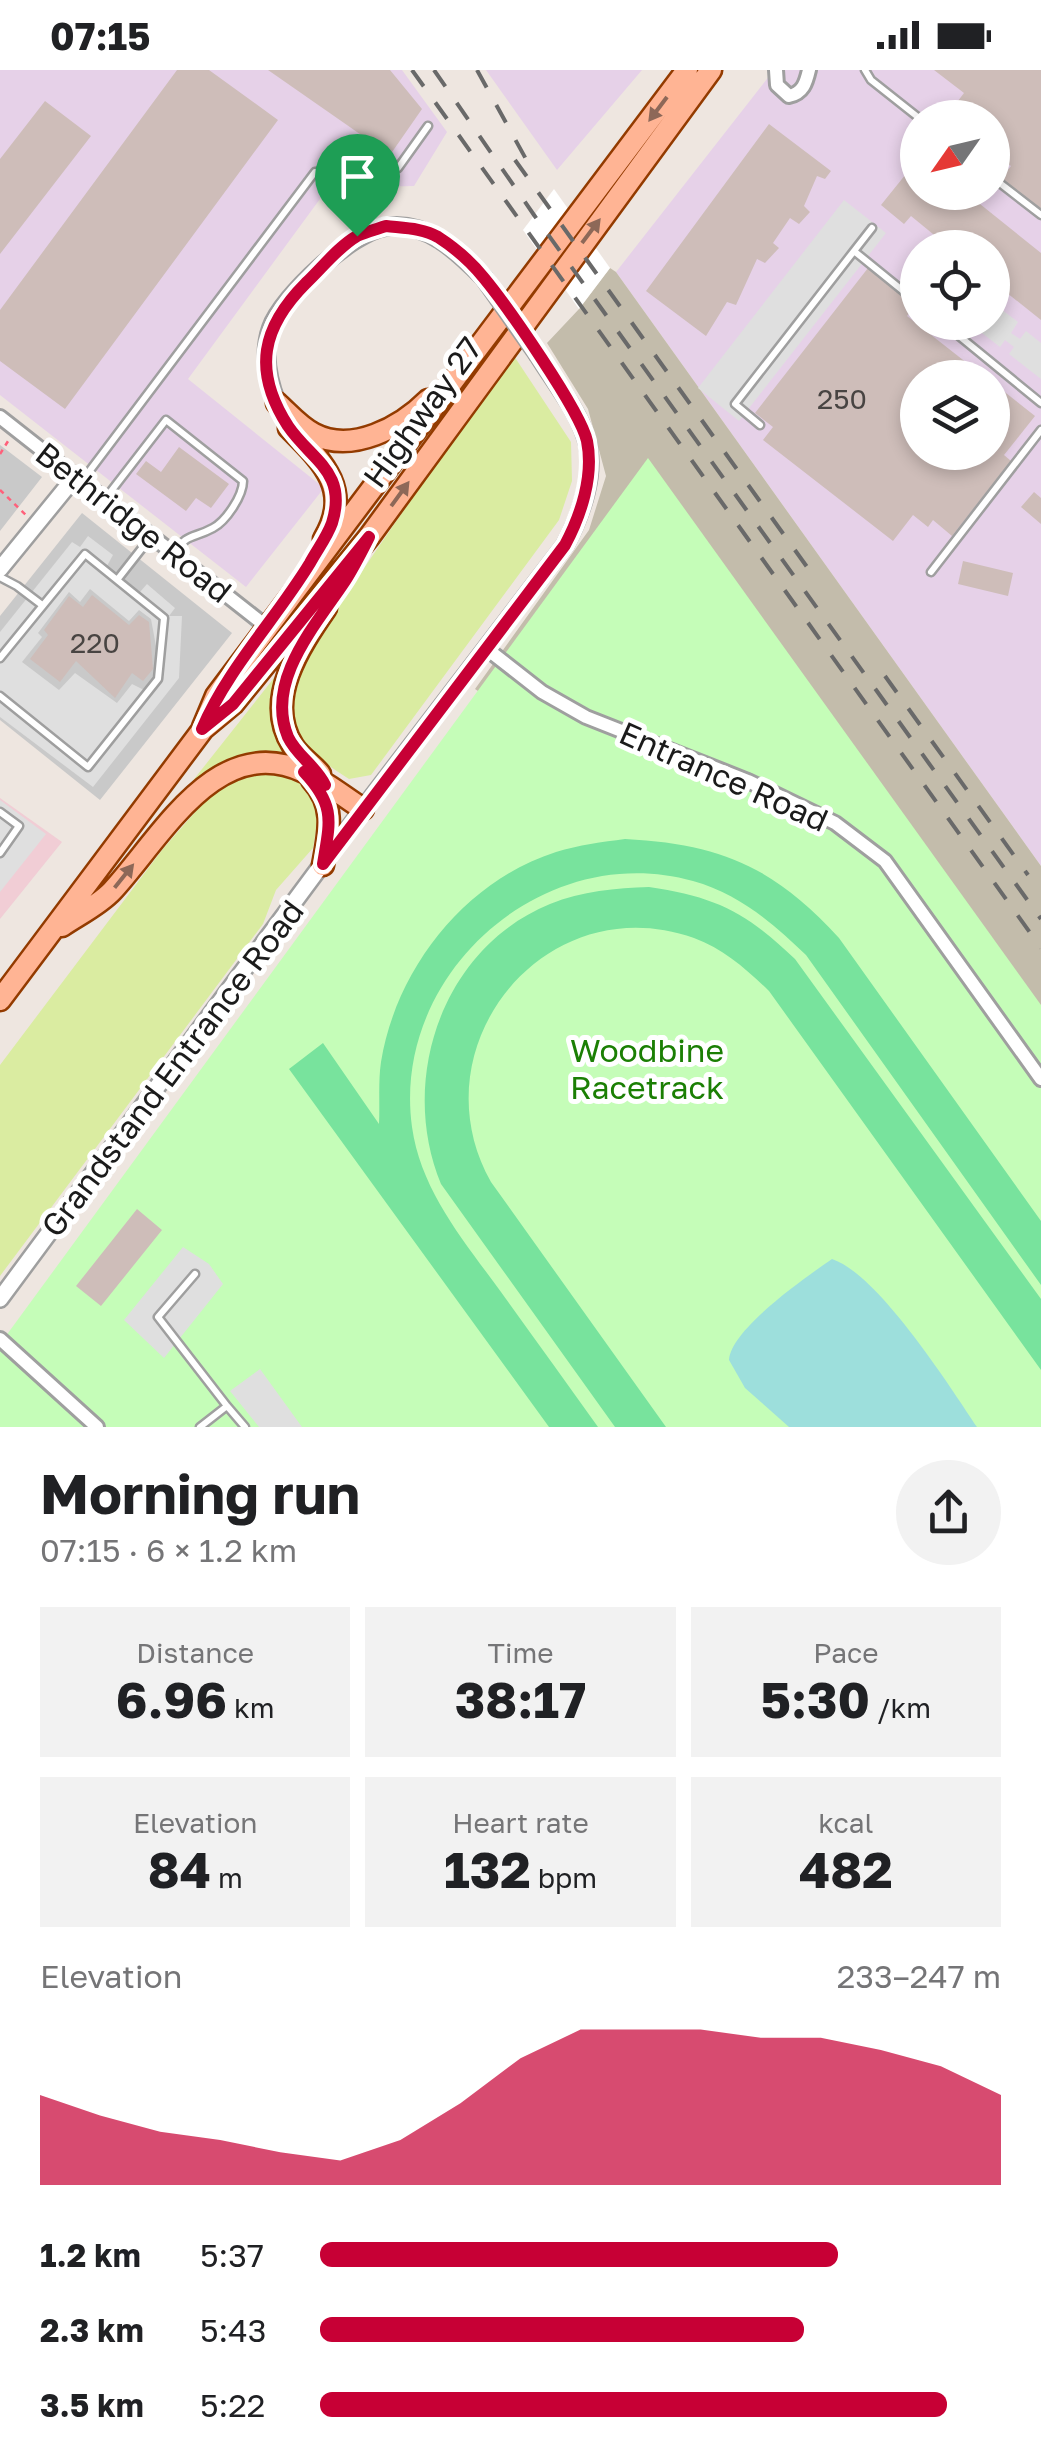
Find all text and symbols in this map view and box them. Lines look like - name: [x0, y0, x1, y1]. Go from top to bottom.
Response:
- text: 07:15: [50, 13, 150, 58]
- one-way arrow: [648, 96, 669, 122]
- north arrow: [900, 100, 1010, 210]
- map controls: [900, 100, 1010, 470]
- pin: [315, 134, 400, 237]
- icon: arrive: [330, 149, 385, 204]
- one-way arrow: [580, 218, 600, 244]
- button: locate: [900, 230, 1010, 340]
- street label: Highway 27: [355, 330, 489, 494]
- button: layers: [900, 360, 1010, 470]
- house number: 250: [817, 382, 867, 415]
- street label: Bethridge Road: [29, 434, 239, 610]
- one-way arrow: [389, 481, 409, 507]
- house number: 220: [70, 626, 120, 659]
- street label: Entrance Road: [614, 713, 834, 839]
- one-way arrow: [113, 864, 134, 889]
- street label: Grandstand Entrance Road: [33, 892, 311, 1244]
- park label: Woodbine Racetrack: [570, 1031, 724, 1106]
- text: Morning run: [40, 1460, 360, 1526]
- button: share: [896, 1460, 1001, 1565]
- text: 07:15 · 6 × 1.2 km: [40, 1531, 297, 1569]
- text: Distance: [136, 1636, 254, 1669]
- text: Time: [488, 1636, 553, 1669]
- text: Pace: [813, 1636, 879, 1669]
- text: 6.96: [116, 1669, 227, 1729]
- text: 38:17: [455, 1669, 586, 1729]
- text: 5:30: [761, 1669, 870, 1729]
- text: km: [227, 1691, 275, 1724]
- text: /km: [870, 1691, 931, 1724]
- text: Elevation: [133, 1806, 257, 1839]
- text: Heart rate: [452, 1806, 589, 1839]
- text: kcal: [818, 1806, 873, 1839]
- text: 84: [148, 1839, 211, 1899]
- text: 132: [444, 1839, 531, 1899]
- text: 482: [799, 1839, 893, 1899]
- text: m: [211, 1861, 243, 1894]
- text: bpm: [531, 1861, 597, 1894]
- text: Elevation: [40, 1957, 182, 1995]
- text: 233–247 m: [837, 1957, 1001, 1995]
- text: 1.2 km: [40, 2236, 141, 2274]
- text: 5:37: [200, 2236, 264, 2274]
- text: 2.3 km: [40, 2311, 144, 2349]
- text: 5:43: [200, 2311, 266, 2349]
- text: 3.5 km: [40, 2386, 144, 2424]
- text: 5:22: [200, 2386, 265, 2424]

